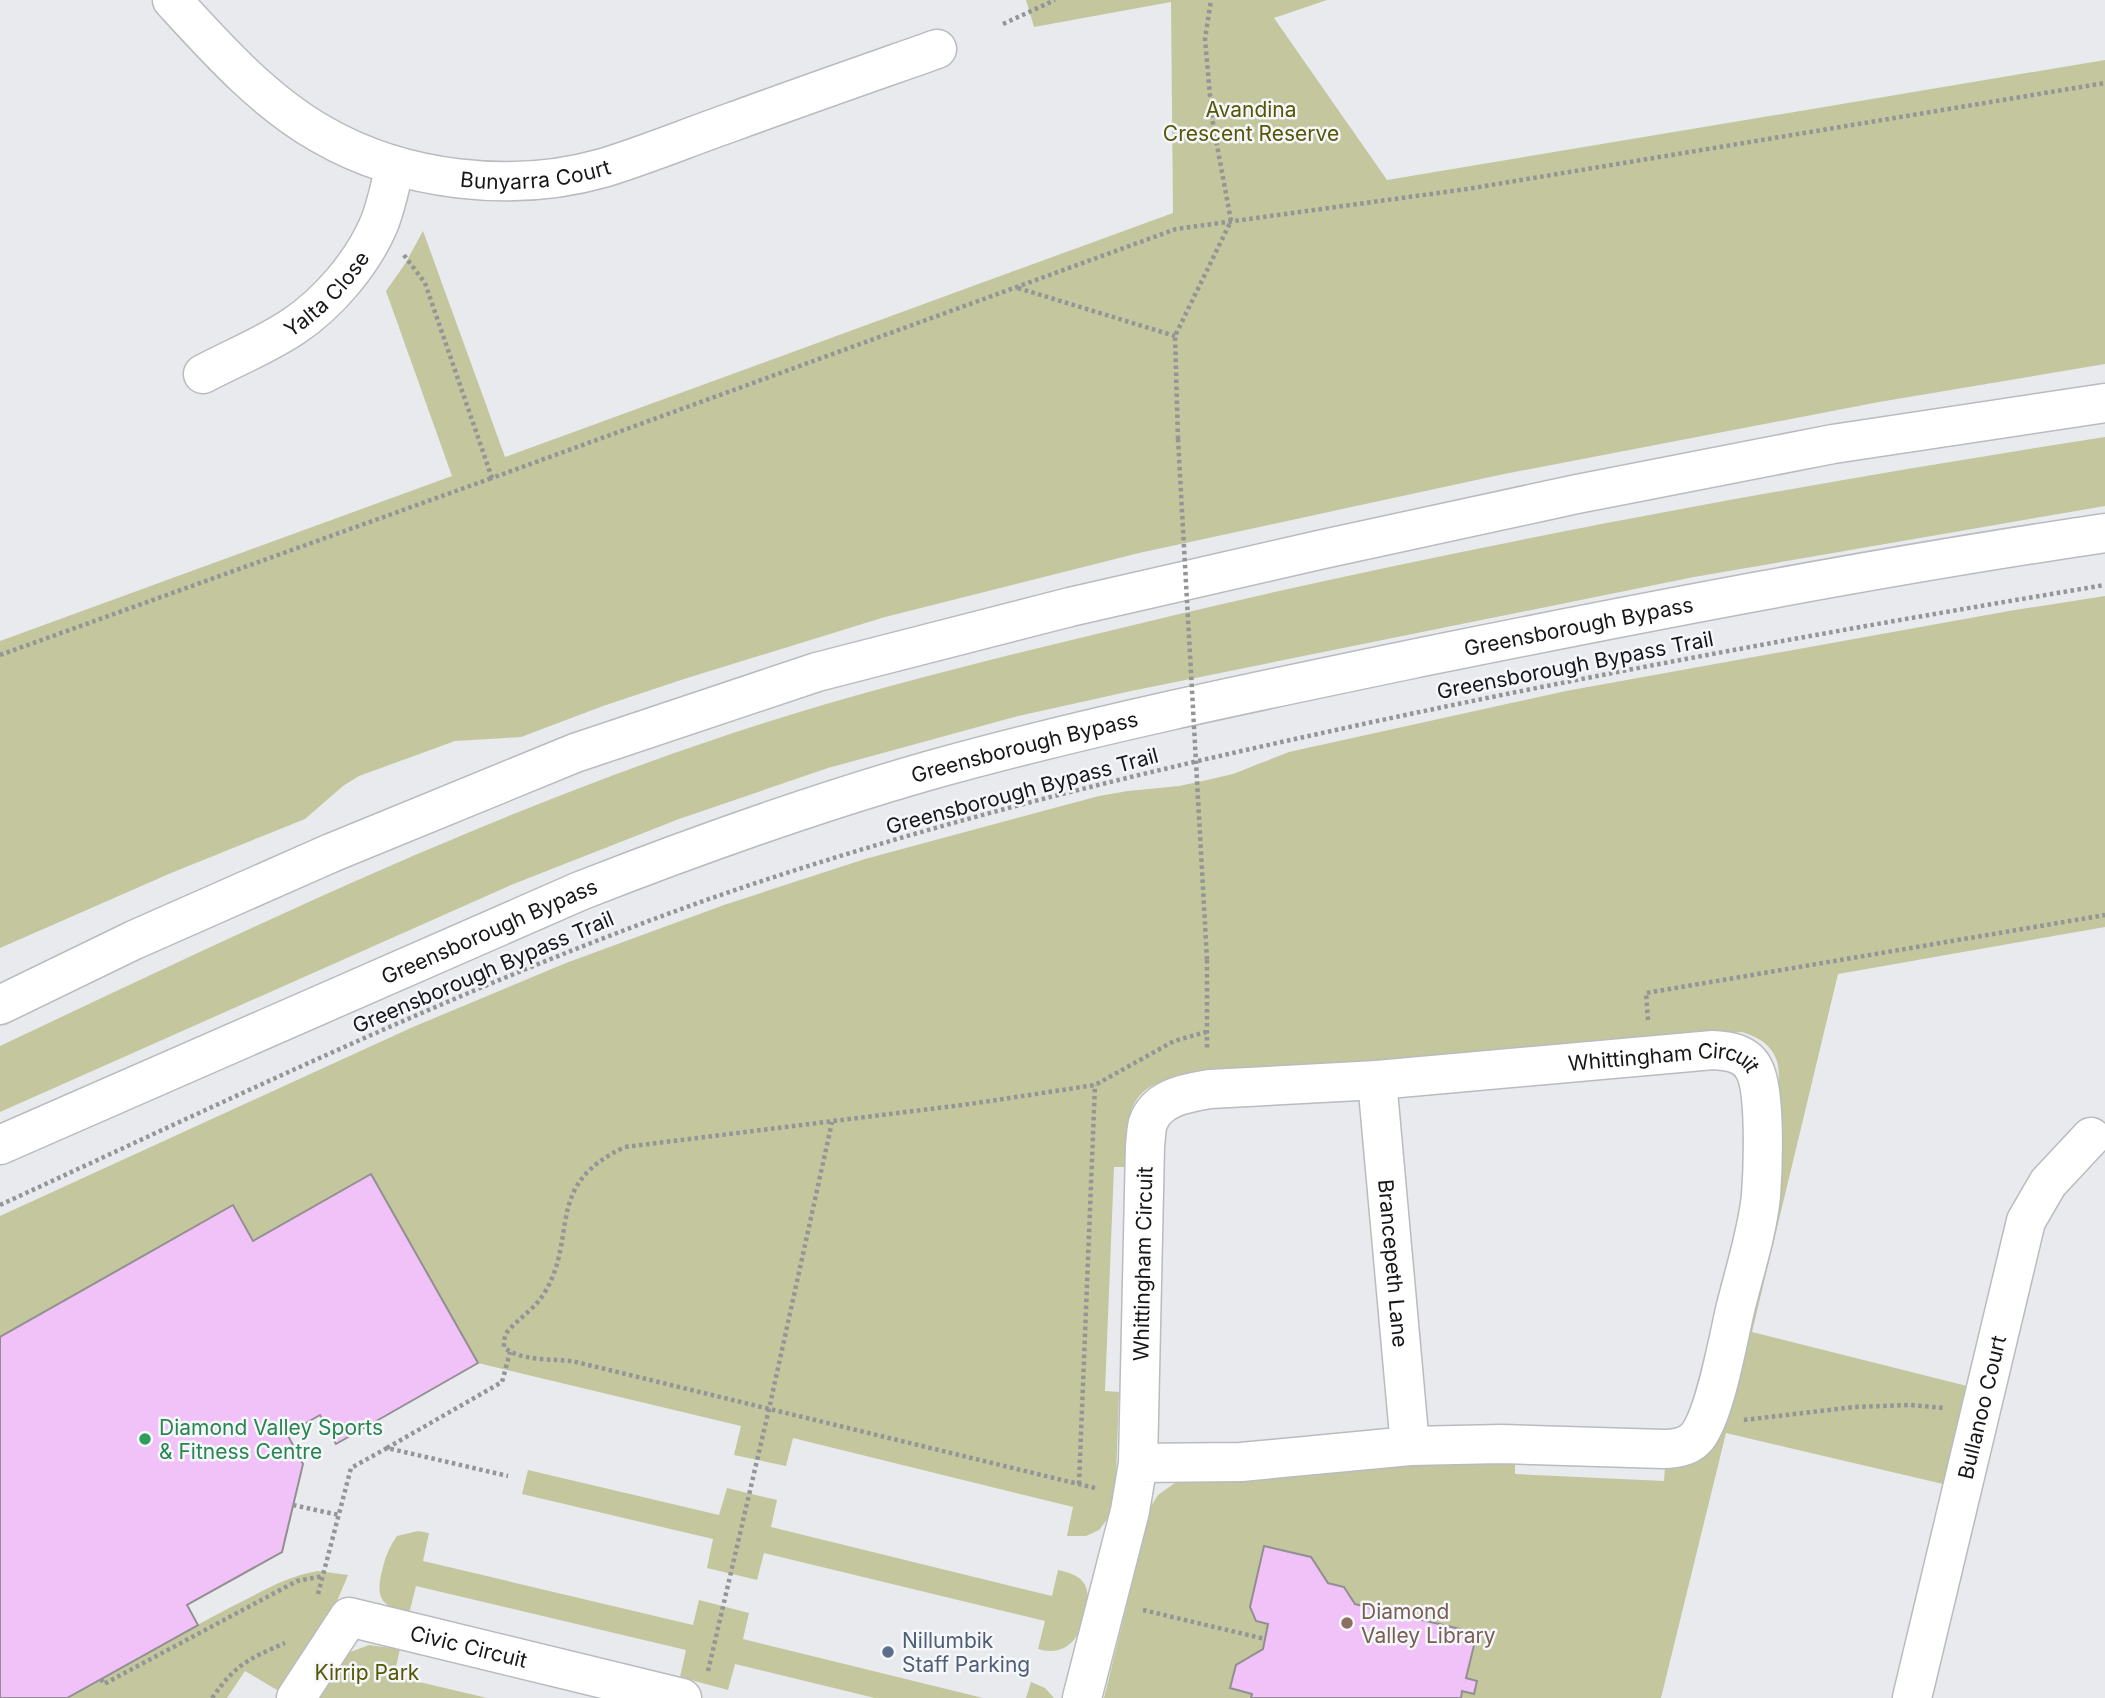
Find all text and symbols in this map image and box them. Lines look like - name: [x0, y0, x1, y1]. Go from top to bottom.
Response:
- park label: Avandina Crescent Reserve: [1163, 97, 1339, 146]
- street label: Bunyarra Court: [459, 154, 614, 194]
- street label: Yalta Close: [279, 246, 374, 342]
- street label: Greensborough Bypass: [1462, 591, 1695, 661]
- street label: Greensborough Bypass Trail: [1435, 626, 1715, 704]
- street label: Greensborough Bypass: [908, 706, 1140, 788]
- street label: Greensborough Bypass Trail: [883, 743, 1161, 839]
- street label: Greensborough Bypass: [377, 873, 601, 989]
- street label: Greensborough Bypass Trail: [349, 906, 617, 1038]
- street label: Whittingham Circuit: [1567, 1038, 1766, 1077]
- street label: Whittingham Circuit: [1128, 1166, 1157, 1361]
- street label: Brancepeth Lane: [1373, 1178, 1414, 1348]
- street label: Bullanoo Court: [1952, 1333, 2011, 1482]
- place label: Diamond Valley Sports & Fitness Centre: [159, 1415, 383, 1464]
- marker: Diamond Valley Sports & Fitness Centre: [137, 1431, 153, 1447]
- place label: Diamond Valley Library: [1361, 1599, 1496, 1648]
- marker: Diamond Valley Library: [1339, 1615, 1355, 1631]
- street label: Civic Circuit: [408, 1620, 530, 1672]
- place label: Nillumbik Staff Parking: [902, 1628, 1030, 1677]
- marker: Nillumbik Staff Parking: [880, 1644, 896, 1660]
- park label: Kirrip Park: [315, 1660, 420, 1685]

